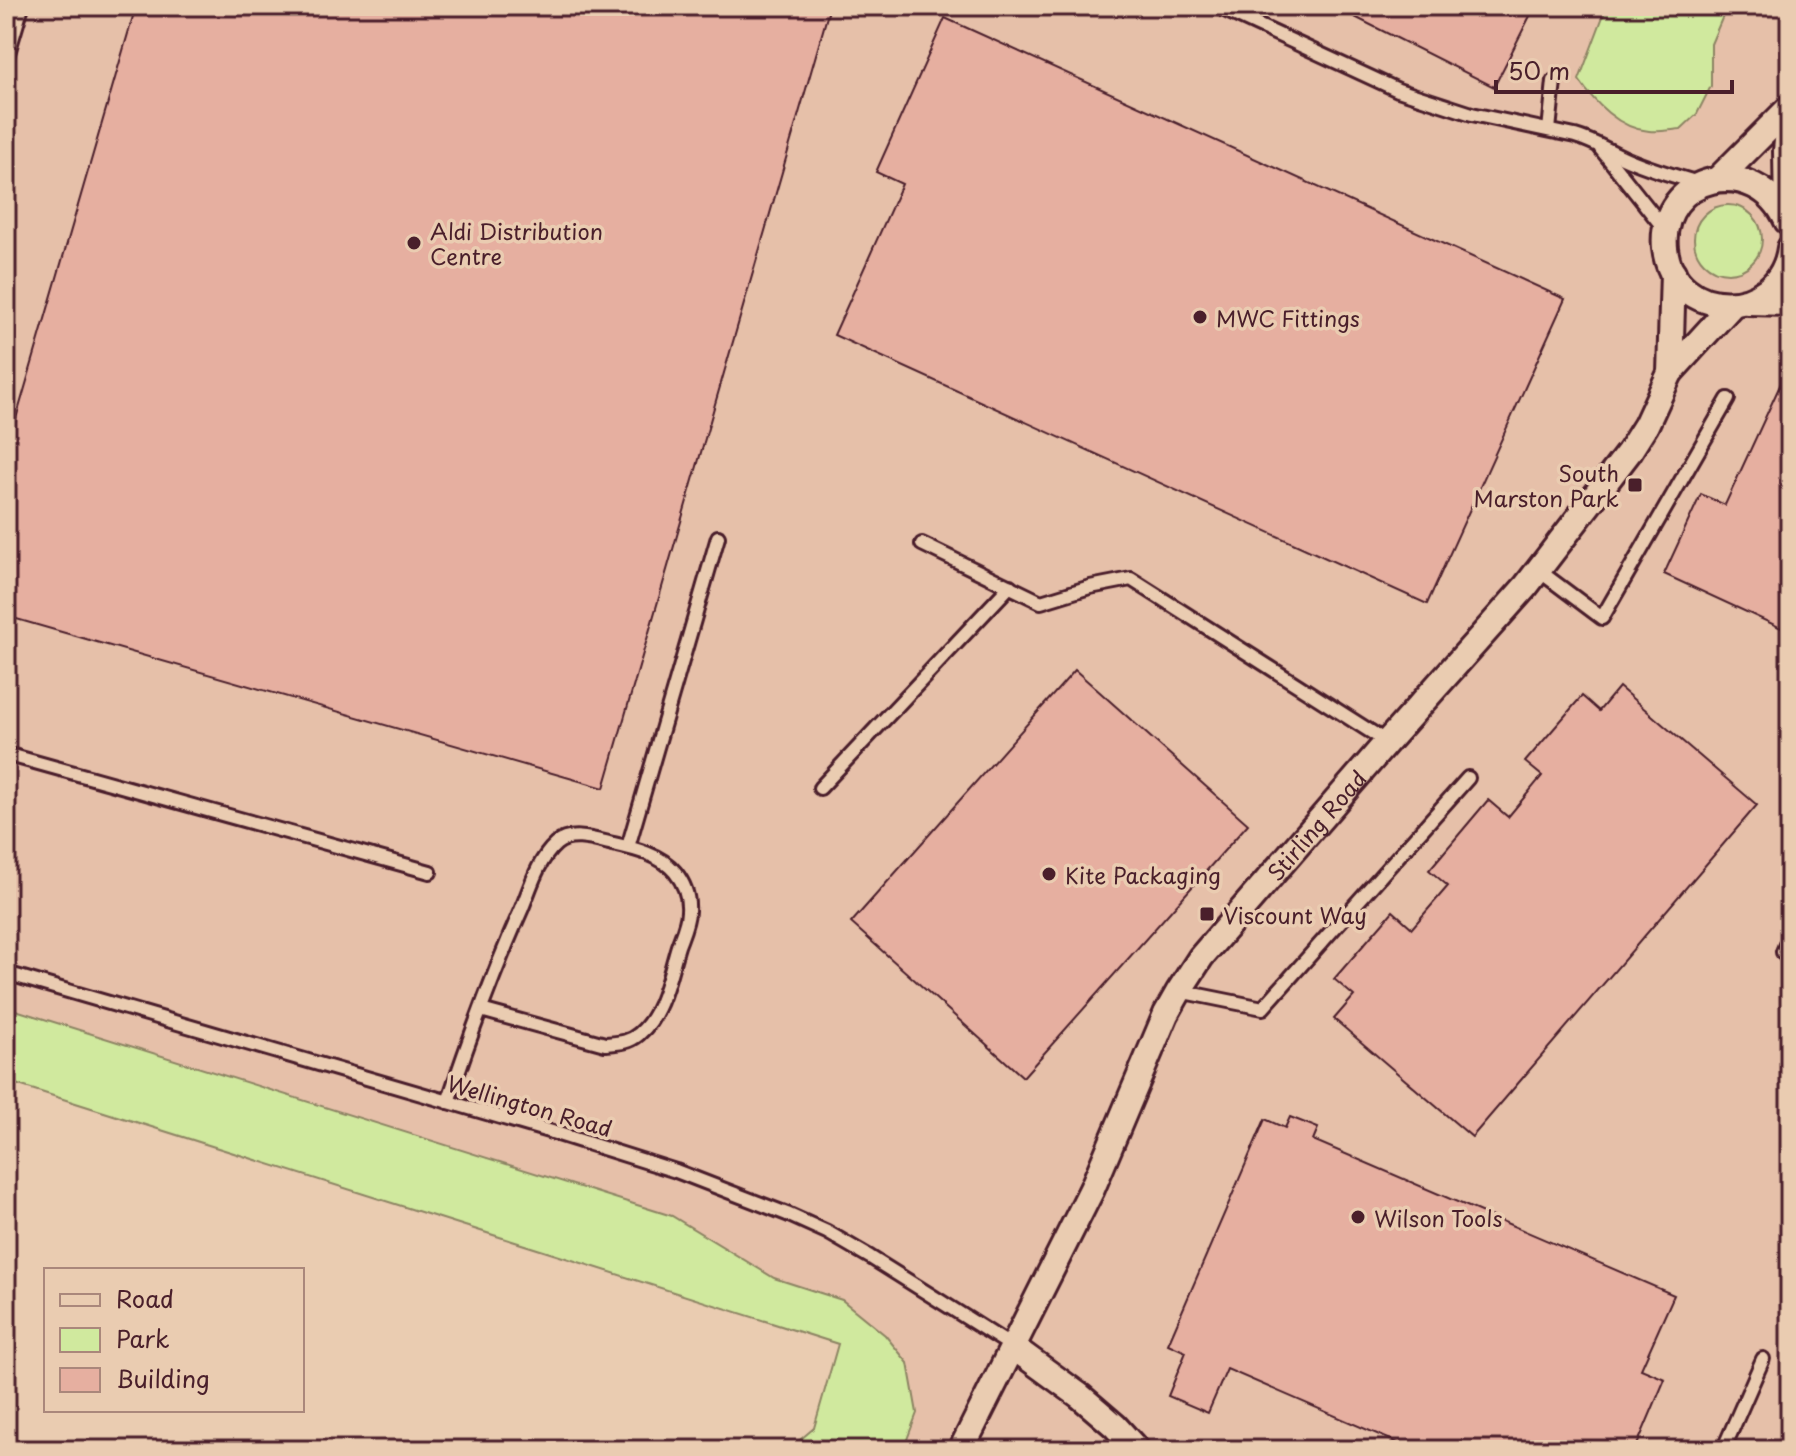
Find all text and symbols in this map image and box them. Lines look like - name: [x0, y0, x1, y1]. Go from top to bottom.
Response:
- scale bar: [1496, 44, 1732, 94]
- text: 50 m: [1508, 52, 1570, 88]
- place label: Aldi Distribution Centre: [430, 214, 603, 272]
- marker: Aldi Distribution Centre: [405, 234, 423, 252]
- place label: MWC Fittings: [1216, 301, 1360, 334]
- marker: MWC Fittings: [1191, 308, 1209, 326]
- place label: South Marston Park: [1473, 456, 1619, 514]
- marker: South Marston Park: [1626, 476, 1644, 494]
- street label: Stirling Road: [1258, 762, 1373, 887]
- place label: Kite Packaging: [1065, 858, 1221, 891]
- marker: Kite Packaging: [1040, 865, 1058, 883]
- place label: Viscount Way: [1223, 898, 1367, 931]
- marker: Viscount Way: [1198, 905, 1216, 923]
- street label: Wellington Road: [444, 1066, 616, 1144]
- place label: Wilson Tools: [1374, 1201, 1503, 1234]
- marker: Wilson Tools: [1349, 1208, 1367, 1226]
- legend: [44, 1268, 304, 1412]
- text: Road: [116, 1280, 174, 1316]
- text: Park: [116, 1320, 170, 1356]
- text: Building: [116, 1360, 210, 1396]

